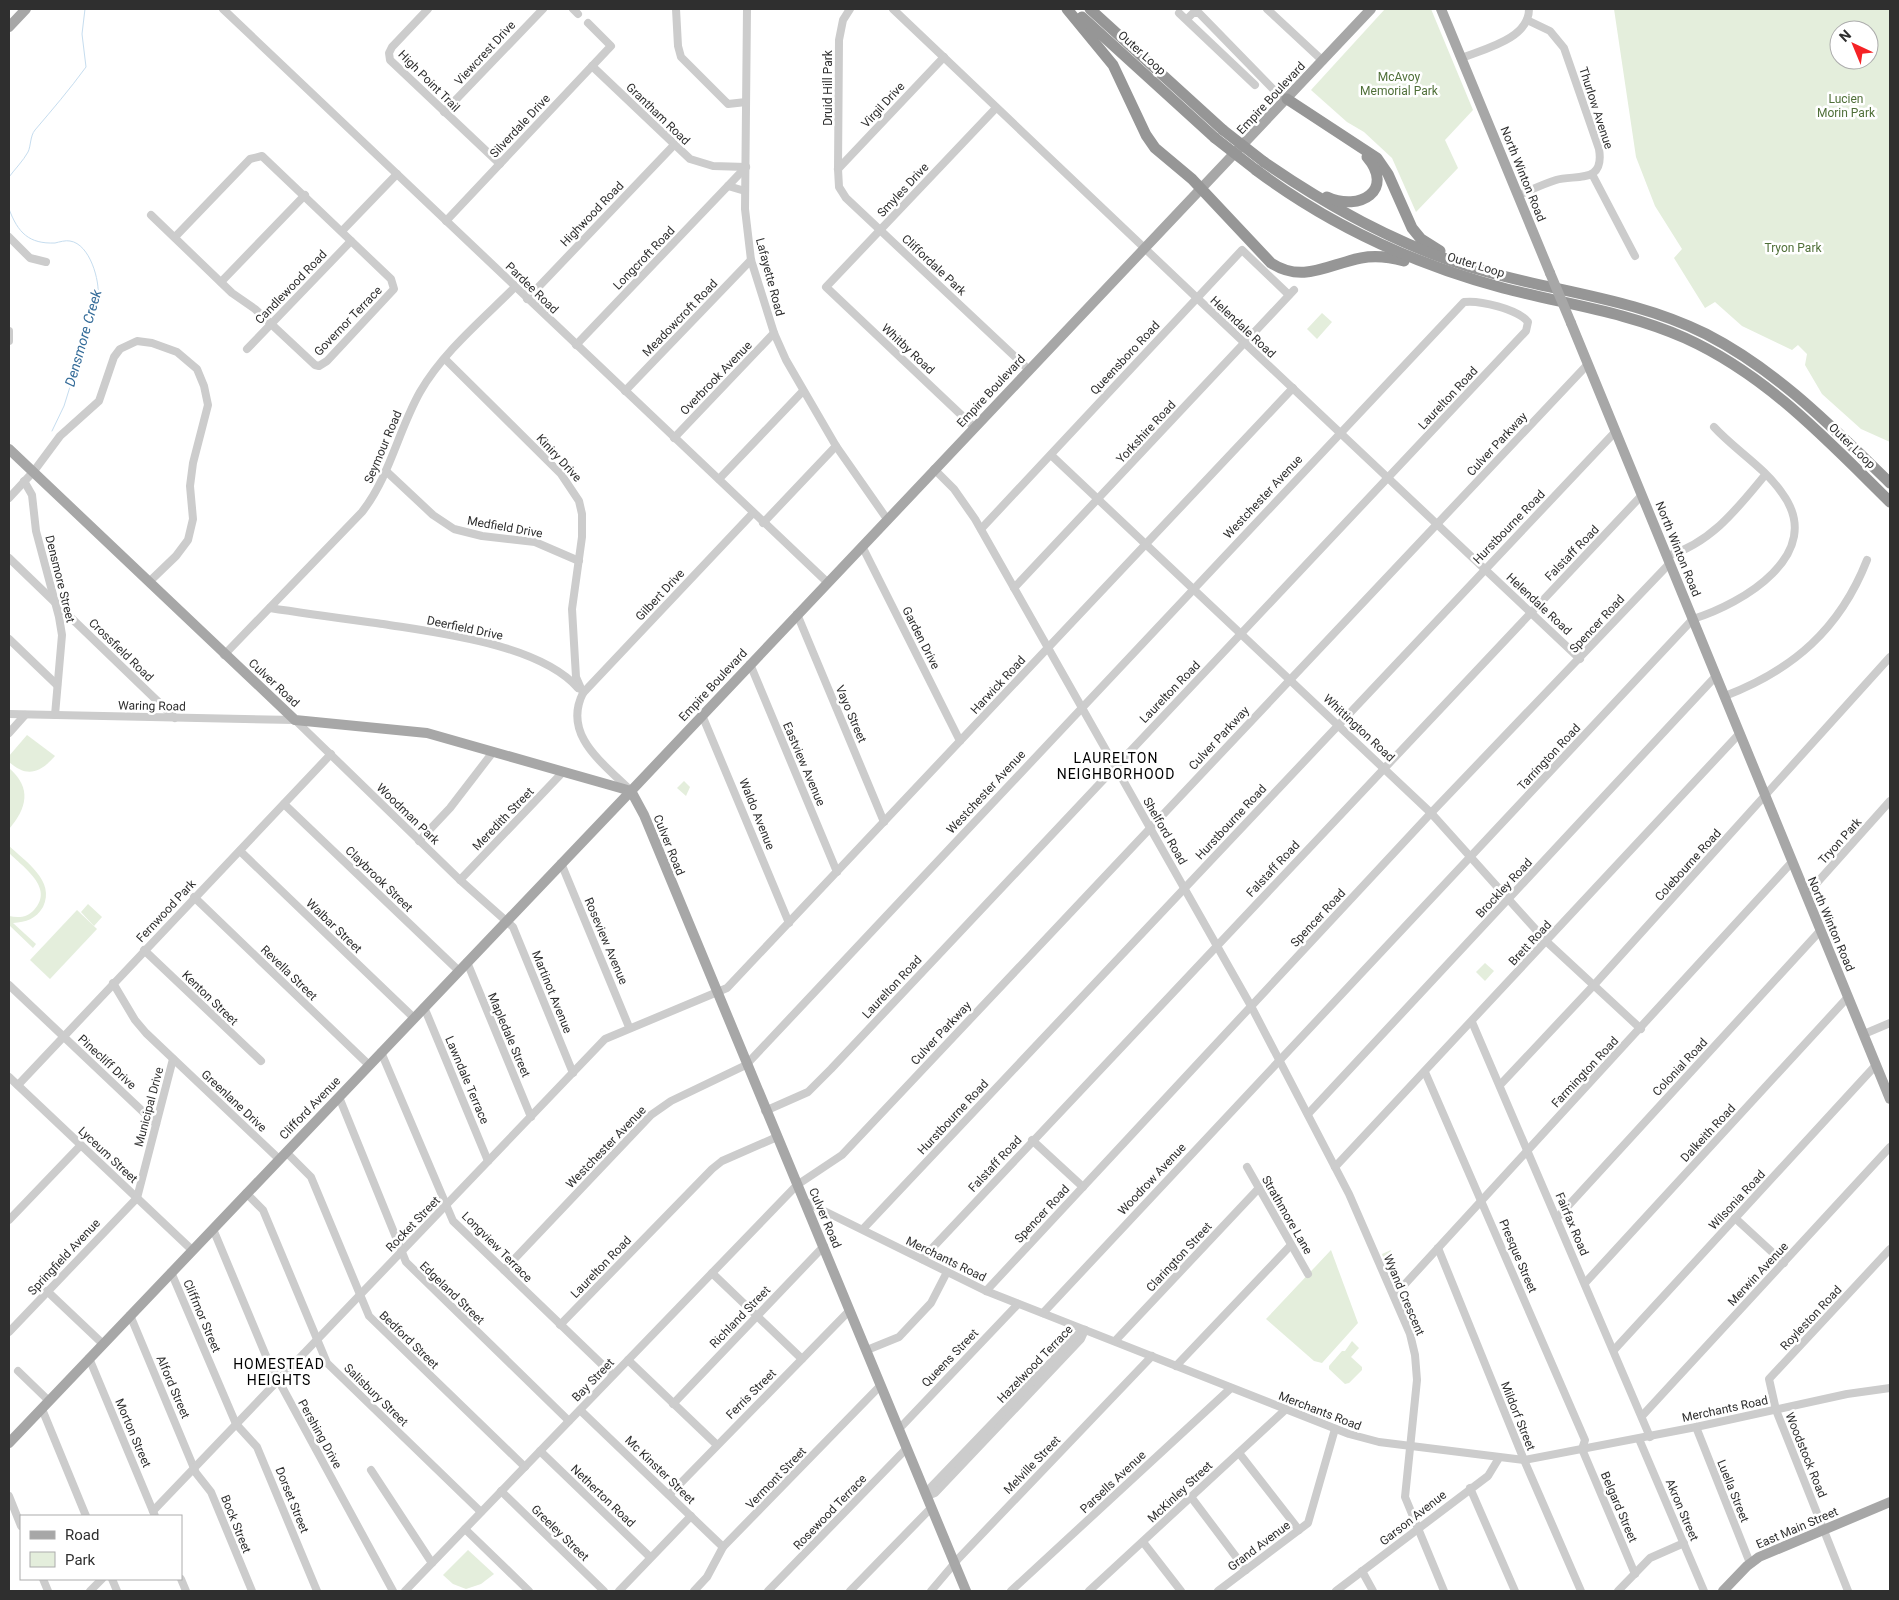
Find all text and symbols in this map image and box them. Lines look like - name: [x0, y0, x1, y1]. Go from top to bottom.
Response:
- street label: Viewcrest Drive: [452, 18, 518, 88]
- north arrow: [1829, 20, 1879, 70]
- text: N: [1836, 26, 1854, 45]
- street label: Outer Loop: [1115, 28, 1169, 78]
- street label: High Point Trail: [395, 47, 463, 115]
- street label: Druid Hill Park: [821, 49, 835, 126]
- street label: Empire Boulevard: [1234, 59, 1308, 137]
- street label: Thurlow Avenue: [1576, 65, 1616, 151]
- park label: McAvoy Memorial Park: [1360, 70, 1439, 98]
- street label: Virgil Drive: [858, 79, 908, 131]
- street label: Grantham Road: [623, 80, 693, 148]
- street label: Silverdale Drive: [487, 91, 553, 161]
- park label: Lucien Morin Park: [1817, 92, 1876, 120]
- street label: North Winton Road: [1498, 124, 1548, 224]
- street label: Smyles Drive: [874, 160, 932, 220]
- street label: Highwood Road: [558, 179, 626, 249]
- street label: Longcroft Road: [610, 224, 678, 292]
- street label: Cliffordale Park: [899, 232, 970, 299]
- street label: Lafayette Road: [753, 236, 787, 318]
- park label: Tryon Park: [1764, 241, 1822, 255]
- street label: Candlewood Road: [252, 247, 330, 327]
- street label: Outer Loop: [1446, 250, 1507, 280]
- street label: Pardee Road: [503, 259, 561, 317]
- street label: Meadowcroft Road: [640, 277, 720, 359]
- street label: Governor Terrace: [311, 283, 385, 359]
- water label: Densmore Creek: [62, 287, 105, 388]
- street label: Helendale Road: [1208, 293, 1278, 361]
- street label: Queensboro Road: [1087, 318, 1163, 398]
- street label: Whitby Road: [879, 321, 937, 377]
- street label: Overbrook Avenue: [677, 338, 755, 418]
- street label: Empire Boulevard: [954, 352, 1028, 430]
- street label: Laurelton Road: [1415, 364, 1481, 432]
- street label: Yorkshire Road: [1113, 398, 1179, 466]
- street label: Seymour Road: [361, 409, 405, 485]
- street label: Culver Parkway: [1464, 409, 1530, 479]
- street label: Outer Loop: [1826, 420, 1878, 472]
- street label: Kiniry Drive: [533, 431, 585, 485]
- street label: Westchester Avenue: [1221, 452, 1305, 542]
- street label: Hurstbourne Road: [1470, 487, 1548, 567]
- street label: North Winton Road: [1653, 499, 1703, 599]
- street label: Medfield Drive: [466, 513, 544, 541]
- street label: Falstaff Road: [1542, 522, 1602, 584]
- street label: Densmore Street: [42, 534, 78, 624]
- street label: Gilbert Drive: [633, 566, 687, 624]
- street label: Helendale Road: [1504, 570, 1574, 638]
- street label: Spencer Road: [1567, 592, 1627, 656]
- street label: Garden Drive: [899, 604, 943, 672]
- street label: Deerfield Drive: [426, 613, 504, 643]
- street label: Crossfield Road: [86, 616, 156, 684]
- street label: Empire Boulevard: [676, 646, 750, 724]
- street label: Harwick Road: [968, 653, 1028, 717]
- street label: Culver Road: [246, 656, 302, 710]
- street label: Laurelton Road: [1137, 658, 1203, 726]
- street label: Vayo Street: [833, 683, 869, 745]
- street label: Whittington Road: [1321, 691, 1397, 765]
- street label: Waring Road: [118, 698, 186, 714]
- street label: Culver Parkway: [1186, 703, 1252, 773]
- street label: Eastview Avenue: [780, 720, 828, 808]
- street label: Tarrington Road: [1515, 721, 1583, 793]
- street label: Westchester Avenue: [944, 747, 1028, 837]
- district label: LAURELTON NEIGHBORHOOD: [1057, 750, 1175, 782]
- street label: Waldo Avenue: [736, 776, 778, 852]
- street label: Woodman Park: [374, 781, 443, 848]
- street label: Hurstbourne Road: [1193, 782, 1269, 862]
- street label: Meredith Street: [469, 785, 537, 853]
- street label: Shelford Road: [1140, 795, 1190, 867]
- street label: Culver Road: [651, 813, 687, 877]
- street label: Tryon Park: [1816, 814, 1865, 867]
- street label: Colebourne Road: [1652, 826, 1724, 904]
- street label: Falstaff Road: [1244, 838, 1302, 900]
- street label: Claybrook Street: [343, 843, 416, 915]
- street label: Brockley Road: [1473, 855, 1535, 921]
- street label: North Winton Road: [1805, 875, 1857, 973]
- street label: Fernwood Park: [134, 876, 199, 945]
- street label: Spencer Road: [1288, 886, 1348, 950]
- street label: Roseview Avenue: [581, 895, 631, 987]
- street label: Walbar Street: [303, 896, 365, 956]
- street label: Brett Road: [1506, 918, 1554, 968]
- street label: Revella Street: [258, 943, 320, 1003]
- street label: Martinot Avenue: [529, 949, 575, 1035]
- street label: Laurelton Road: [859, 953, 925, 1021]
- street label: Kenton Street: [179, 968, 241, 1028]
- street label: Mapledale Street: [485, 991, 533, 1079]
- street label: Culver Parkway: [908, 998, 974, 1068]
- street label: Pinecliff Drive: [75, 1032, 139, 1092]
- street label: Lawndale Terrace: [442, 1034, 492, 1126]
- street label: Farmington Road: [1549, 1034, 1621, 1110]
- street label: Colonial Road: [1650, 1035, 1710, 1099]
- street label: Municipal Drive: [132, 1066, 166, 1148]
- street label: Greenlane Drive: [199, 1067, 269, 1135]
- street label: Clifford Avenue: [277, 1074, 343, 1142]
- street label: Hurstbourne Road: [915, 1077, 991, 1157]
- street label: Dalkeith Road: [1678, 1101, 1738, 1165]
- street label: Westchester Avenue: [563, 1103, 649, 1191]
- street label: Lyceum Street: [76, 1124, 141, 1186]
- street label: Falstaff Road: [966, 1133, 1024, 1195]
- street label: Woodrow Avenue: [1115, 1140, 1189, 1218]
- street label: Wilsonia Road: [1706, 1167, 1768, 1233]
- street label: Strathmore Lane: [1259, 1173, 1315, 1257]
- street label: Spencer Road: [1012, 1182, 1072, 1246]
- street label: Culver Road: [806, 1186, 844, 1250]
- street label: Fairfax Road: [1552, 1190, 1592, 1258]
- street label: Rocket Street: [383, 1193, 443, 1255]
- street label: Longview Terrace: [459, 1209, 535, 1285]
- street label: Springfield Avenue: [25, 1216, 103, 1298]
- street label: Presque Street: [1496, 1217, 1540, 1295]
- street label: Clarington Street: [1143, 1219, 1215, 1295]
- street label: Laurelton Road: [568, 1233, 634, 1301]
- street label: Merchants Road: [904, 1234, 988, 1284]
- street label: Merwin Avenue: [1725, 1239, 1791, 1309]
- street label: Wyand Crescent: [1381, 1252, 1427, 1338]
- street label: Edgeland Street: [417, 1259, 487, 1327]
- street label: Cliffmor Street: [180, 1277, 224, 1355]
- street label: Richland Street: [707, 1283, 773, 1351]
- street label: Royleston Road: [1778, 1283, 1844, 1353]
- street label: Bedford Street: [376, 1308, 442, 1372]
- street label: Hazelwood Terrace: [994, 1322, 1076, 1406]
- street label: Queens Street: [919, 1326, 981, 1390]
- street label: Alford Street: [153, 1353, 193, 1421]
- district label: HOMESTEAD HEIGHTS: [233, 1356, 325, 1388]
- street label: Bay Street: [569, 1356, 617, 1404]
- street label: Salisbury Street: [341, 1361, 411, 1429]
- street label: Ferris Street: [723, 1366, 779, 1422]
- street label: Mildorf Street: [1498, 1380, 1538, 1452]
- street label: Merchants Road: [1277, 1389, 1363, 1433]
- street label: Merchants Road: [1681, 1393, 1769, 1425]
- street label: Morton Street: [112, 1396, 154, 1470]
- street label: Pershing Drive: [295, 1397, 345, 1471]
- street label: Woodstock Road: [1783, 1410, 1829, 1500]
- street label: Mc Kinster Street: [622, 1433, 698, 1507]
- street label: Melville Street: [1001, 1433, 1063, 1497]
- street label: Vermont Street: [743, 1444, 809, 1512]
- street label: Parsells Avenue: [1077, 1448, 1149, 1516]
- street label: McKinley Street: [1145, 1458, 1215, 1526]
- street label: Luella Street: [1714, 1458, 1752, 1524]
- street label: Netherton Road: [568, 1462, 638, 1530]
- street label: Dorset Street: [272, 1465, 312, 1535]
- street label: Belgard Street: [1598, 1470, 1640, 1544]
- street label: Rosewood Terrace: [791, 1472, 869, 1552]
- street label: Akron Street: [1663, 1477, 1701, 1543]
- street label: Garson Avenue: [1377, 1488, 1449, 1548]
- street label: Bock Street: [218, 1493, 254, 1555]
- street label: Greeley Street: [528, 1502, 592, 1564]
- street label: East Main Street: [1754, 1504, 1840, 1552]
- legend: [20, 1515, 182, 1580]
- street label: Grand Avenue: [1225, 1518, 1293, 1574]
- text: Road: [65, 1526, 99, 1544]
- text: Park: [65, 1551, 96, 1569]

